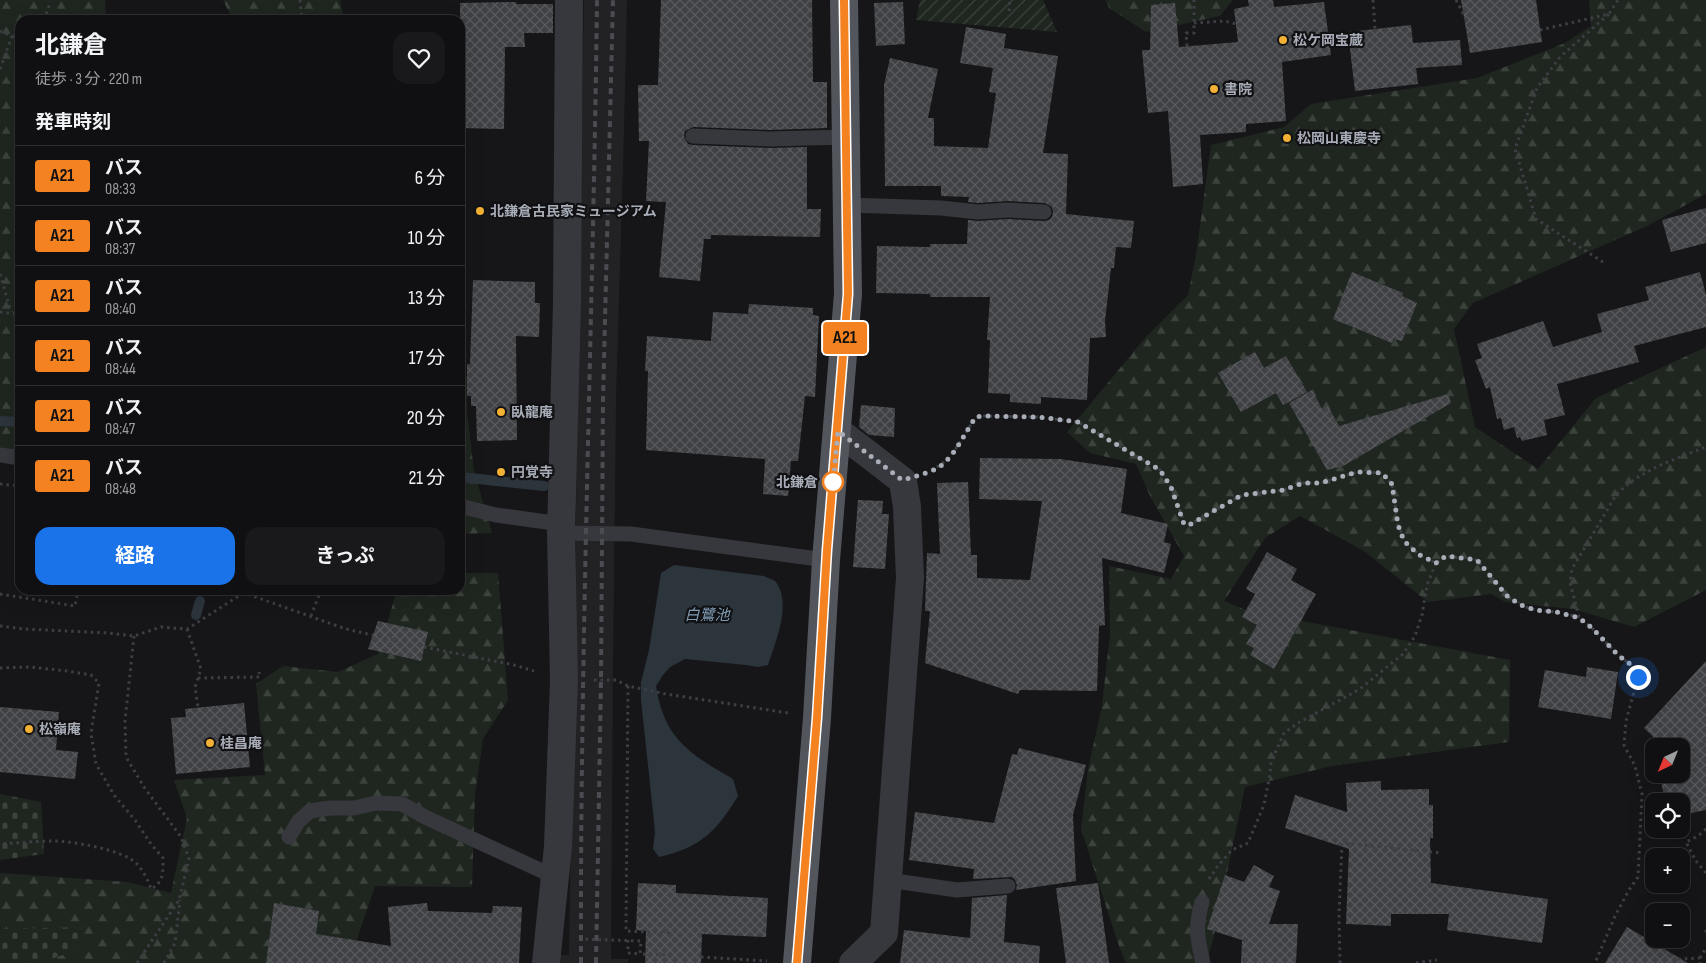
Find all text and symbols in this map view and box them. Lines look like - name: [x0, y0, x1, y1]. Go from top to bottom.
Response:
- text: 北鎌倉: [35, 31, 107, 60]
- button: heart: [393, 32, 445, 84]
- place label: 松ケ岡宝蔵: [1293, 32, 1363, 49]
- marker: 松ケ岡宝蔵: [1277, 34, 1289, 46]
- text: 徒歩 · 3 分 · 220 m: [35, 70, 142, 89]
- place label: 書院: [1224, 81, 1252, 98]
- marker: 書院: [1208, 83, 1220, 95]
- text: 発車時刻: [35, 111, 111, 134]
- place label: 松岡山東慶寺: [1297, 130, 1381, 147]
- marker: 松岡山東慶寺: [1281, 132, 1293, 144]
- text: バス: [105, 157, 143, 180]
- text: A21: [51, 165, 74, 186]
- text: 6 分: [415, 167, 445, 190]
- text: 08:33: [105, 180, 136, 199]
- place label: 北鎌倉古民家ミュージアム: [490, 203, 657, 220]
- marker: 北鎌倉古民家ミュージアム: [474, 205, 486, 217]
- text: バス: [105, 217, 143, 240]
- text: A21: [51, 225, 74, 246]
- text: 10 分: [408, 227, 445, 250]
- text: 08:37: [105, 240, 135, 259]
- text: バス: [105, 277, 143, 300]
- text: A21: [51, 285, 74, 306]
- text: 13 分: [408, 287, 445, 310]
- text: 08:40: [105, 300, 136, 319]
- line badge: A21: [816, 322, 874, 354]
- text: A21: [833, 327, 857, 348]
- text: バス: [105, 337, 143, 360]
- text: A21: [51, 345, 74, 366]
- text: 17 分: [409, 347, 445, 370]
- text: 08:44: [105, 360, 136, 379]
- text: バス: [105, 397, 143, 420]
- place label: 臥龍庵: [511, 404, 553, 421]
- text: A21: [51, 405, 74, 426]
- marker: 臥龍庵: [495, 406, 507, 418]
- text: 20 分: [407, 407, 445, 430]
- text: 08:47: [105, 420, 135, 439]
- text: バス: [105, 457, 143, 480]
- place label: 円覚寺: [511, 464, 553, 481]
- text: A21: [51, 465, 74, 486]
- marker: 円覚寺: [495, 466, 507, 478]
- text: 21 分: [408, 467, 445, 490]
- marker: 北鎌倉: [822, 471, 844, 493]
- place label: 北鎌倉: [776, 474, 818, 491]
- text: 08:48: [105, 480, 136, 499]
- button: 経路: [35, 527, 235, 585]
- button: きっぷ: [245, 527, 445, 585]
- water label: 白鷺池: [684, 606, 731, 625]
- your location: [1626, 665, 1651, 690]
- place label: 松嶺庵: [39, 721, 81, 738]
- marker: 松嶺庵: [23, 723, 35, 735]
- place label: 桂昌庵: [220, 735, 262, 752]
- marker: 桂昌庵: [204, 737, 216, 749]
- north arrow: [1645, 738, 1690, 782]
- map controls: [1645, 738, 1690, 948]
- button: locate: [1645, 793, 1690, 838]
- button: +: [1645, 848, 1690, 893]
- button: −: [1645, 903, 1690, 948]

